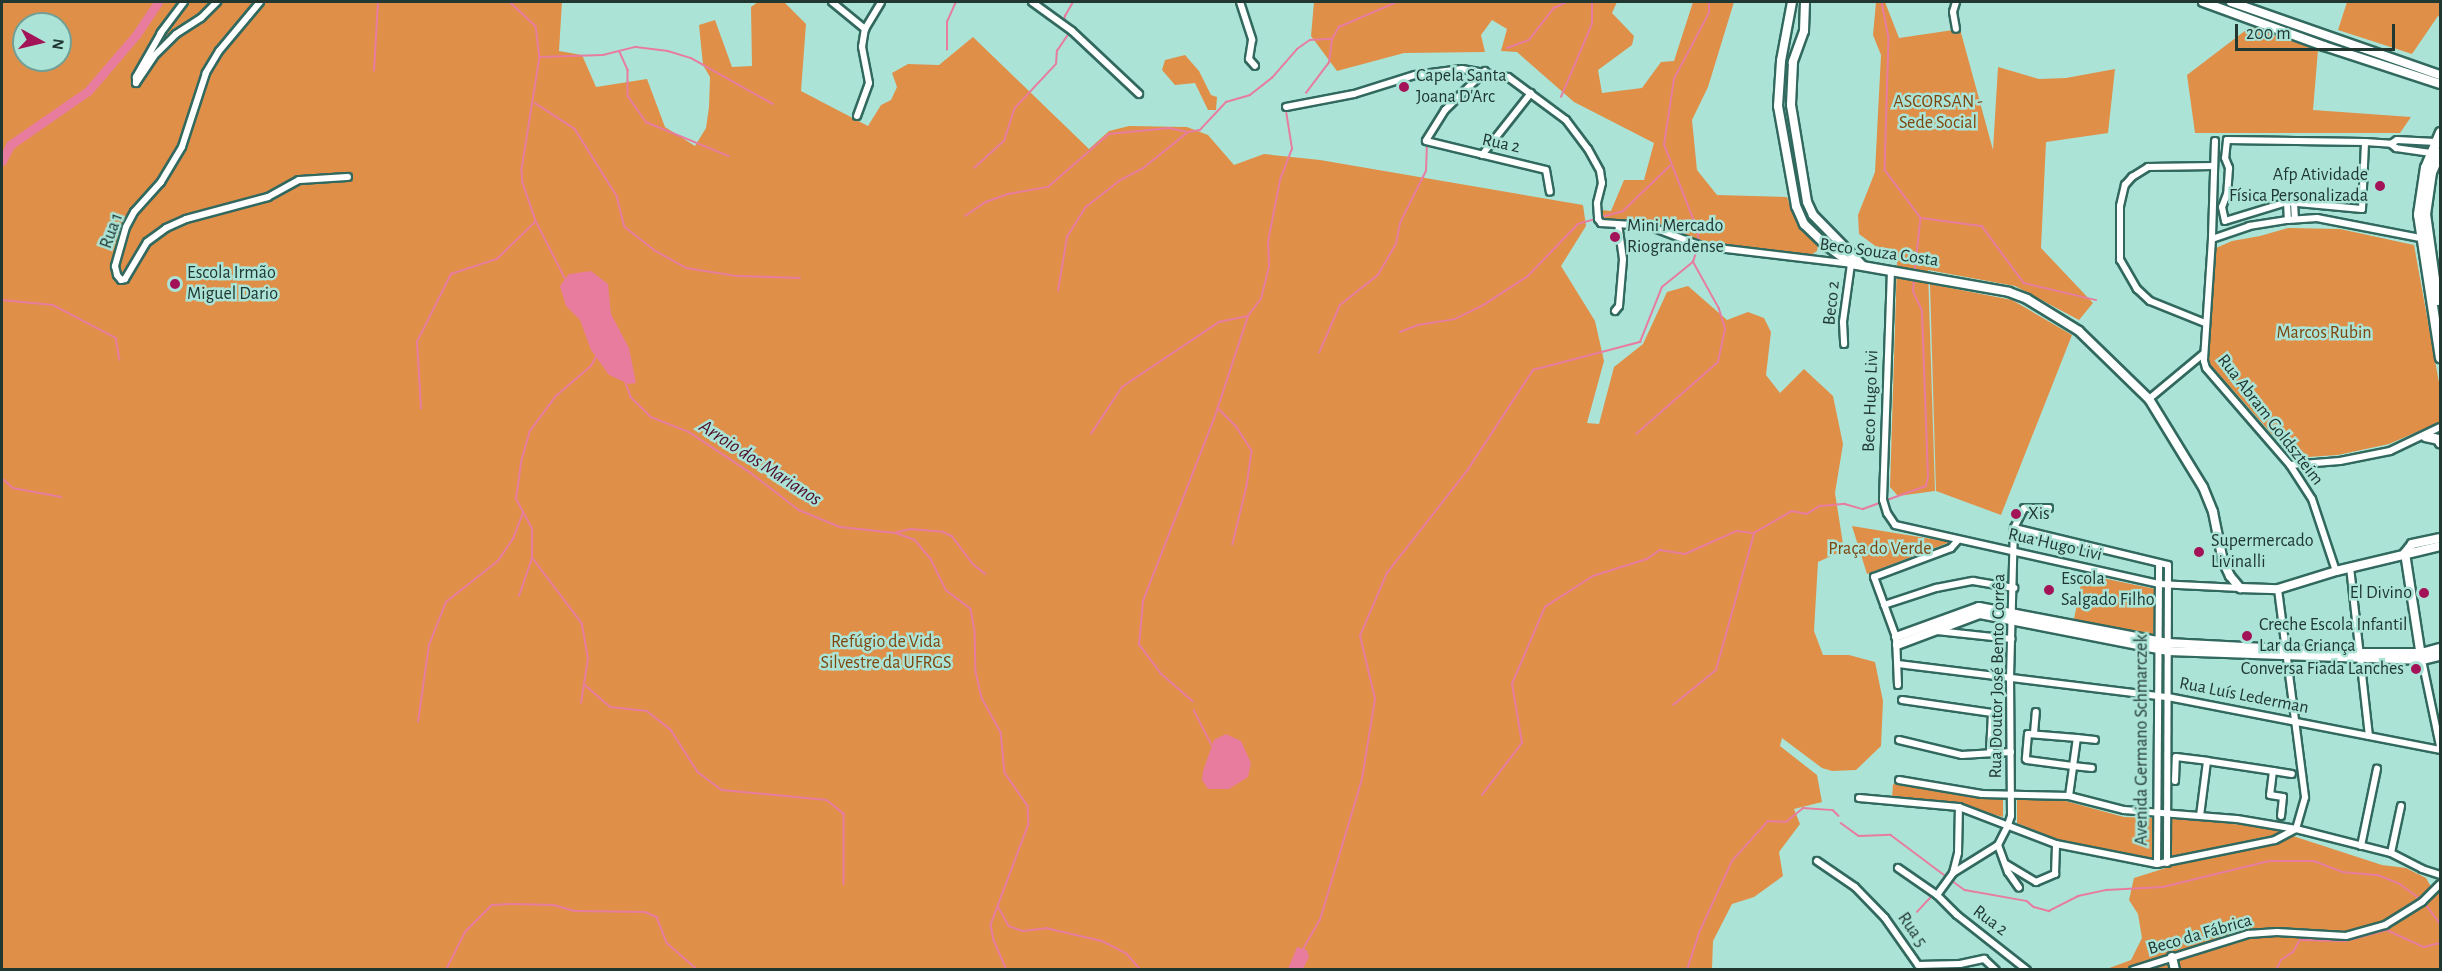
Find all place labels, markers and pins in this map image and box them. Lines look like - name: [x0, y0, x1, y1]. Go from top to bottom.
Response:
- place label: Capela Santa Joana D'Arc: [1416, 66, 1506, 109]
- marker: Capela Santa Joana D'Arc: [1397, 80, 1411, 94]
- place label: Afp Atividade Física Personalizada: [2229, 165, 2368, 207]
- marker: Afp Atividade Física Personalizada: [2373, 179, 2387, 193]
- place label: Mini Mercado Riograndense: [1627, 216, 1724, 258]
- marker: Mini Mercado Riograndense: [1608, 230, 1622, 244]
- place label: Escola Irmão Miguel Dario: [187, 263, 278, 306]
- marker: Escola Irmão Miguel Dario: [168, 277, 182, 291]
- place label: Xis: [2028, 503, 2050, 525]
- marker: Xis: [2009, 507, 2023, 521]
- place label: Supermercado Livinalli: [2211, 531, 2314, 574]
- marker: Supermercado Livinalli: [2192, 545, 2206, 559]
- place label: Escola Salgado Filho: [2061, 569, 2155, 612]
- place label: El Divino: [2350, 582, 2412, 604]
- marker: Escola Salgado Filho: [2042, 583, 2056, 597]
- marker: El Divino: [2417, 586, 2431, 600]
- place label: Creche Escola Infantil Lar da Criança: [2259, 615, 2407, 658]
- marker: Creche Escola Infantil Lar da Criança: [2240, 629, 2254, 643]
- place label: Conversa Fiada Lanches: [2241, 658, 2404, 680]
- marker: Conversa Fiada Lanches: [2409, 662, 2423, 676]

